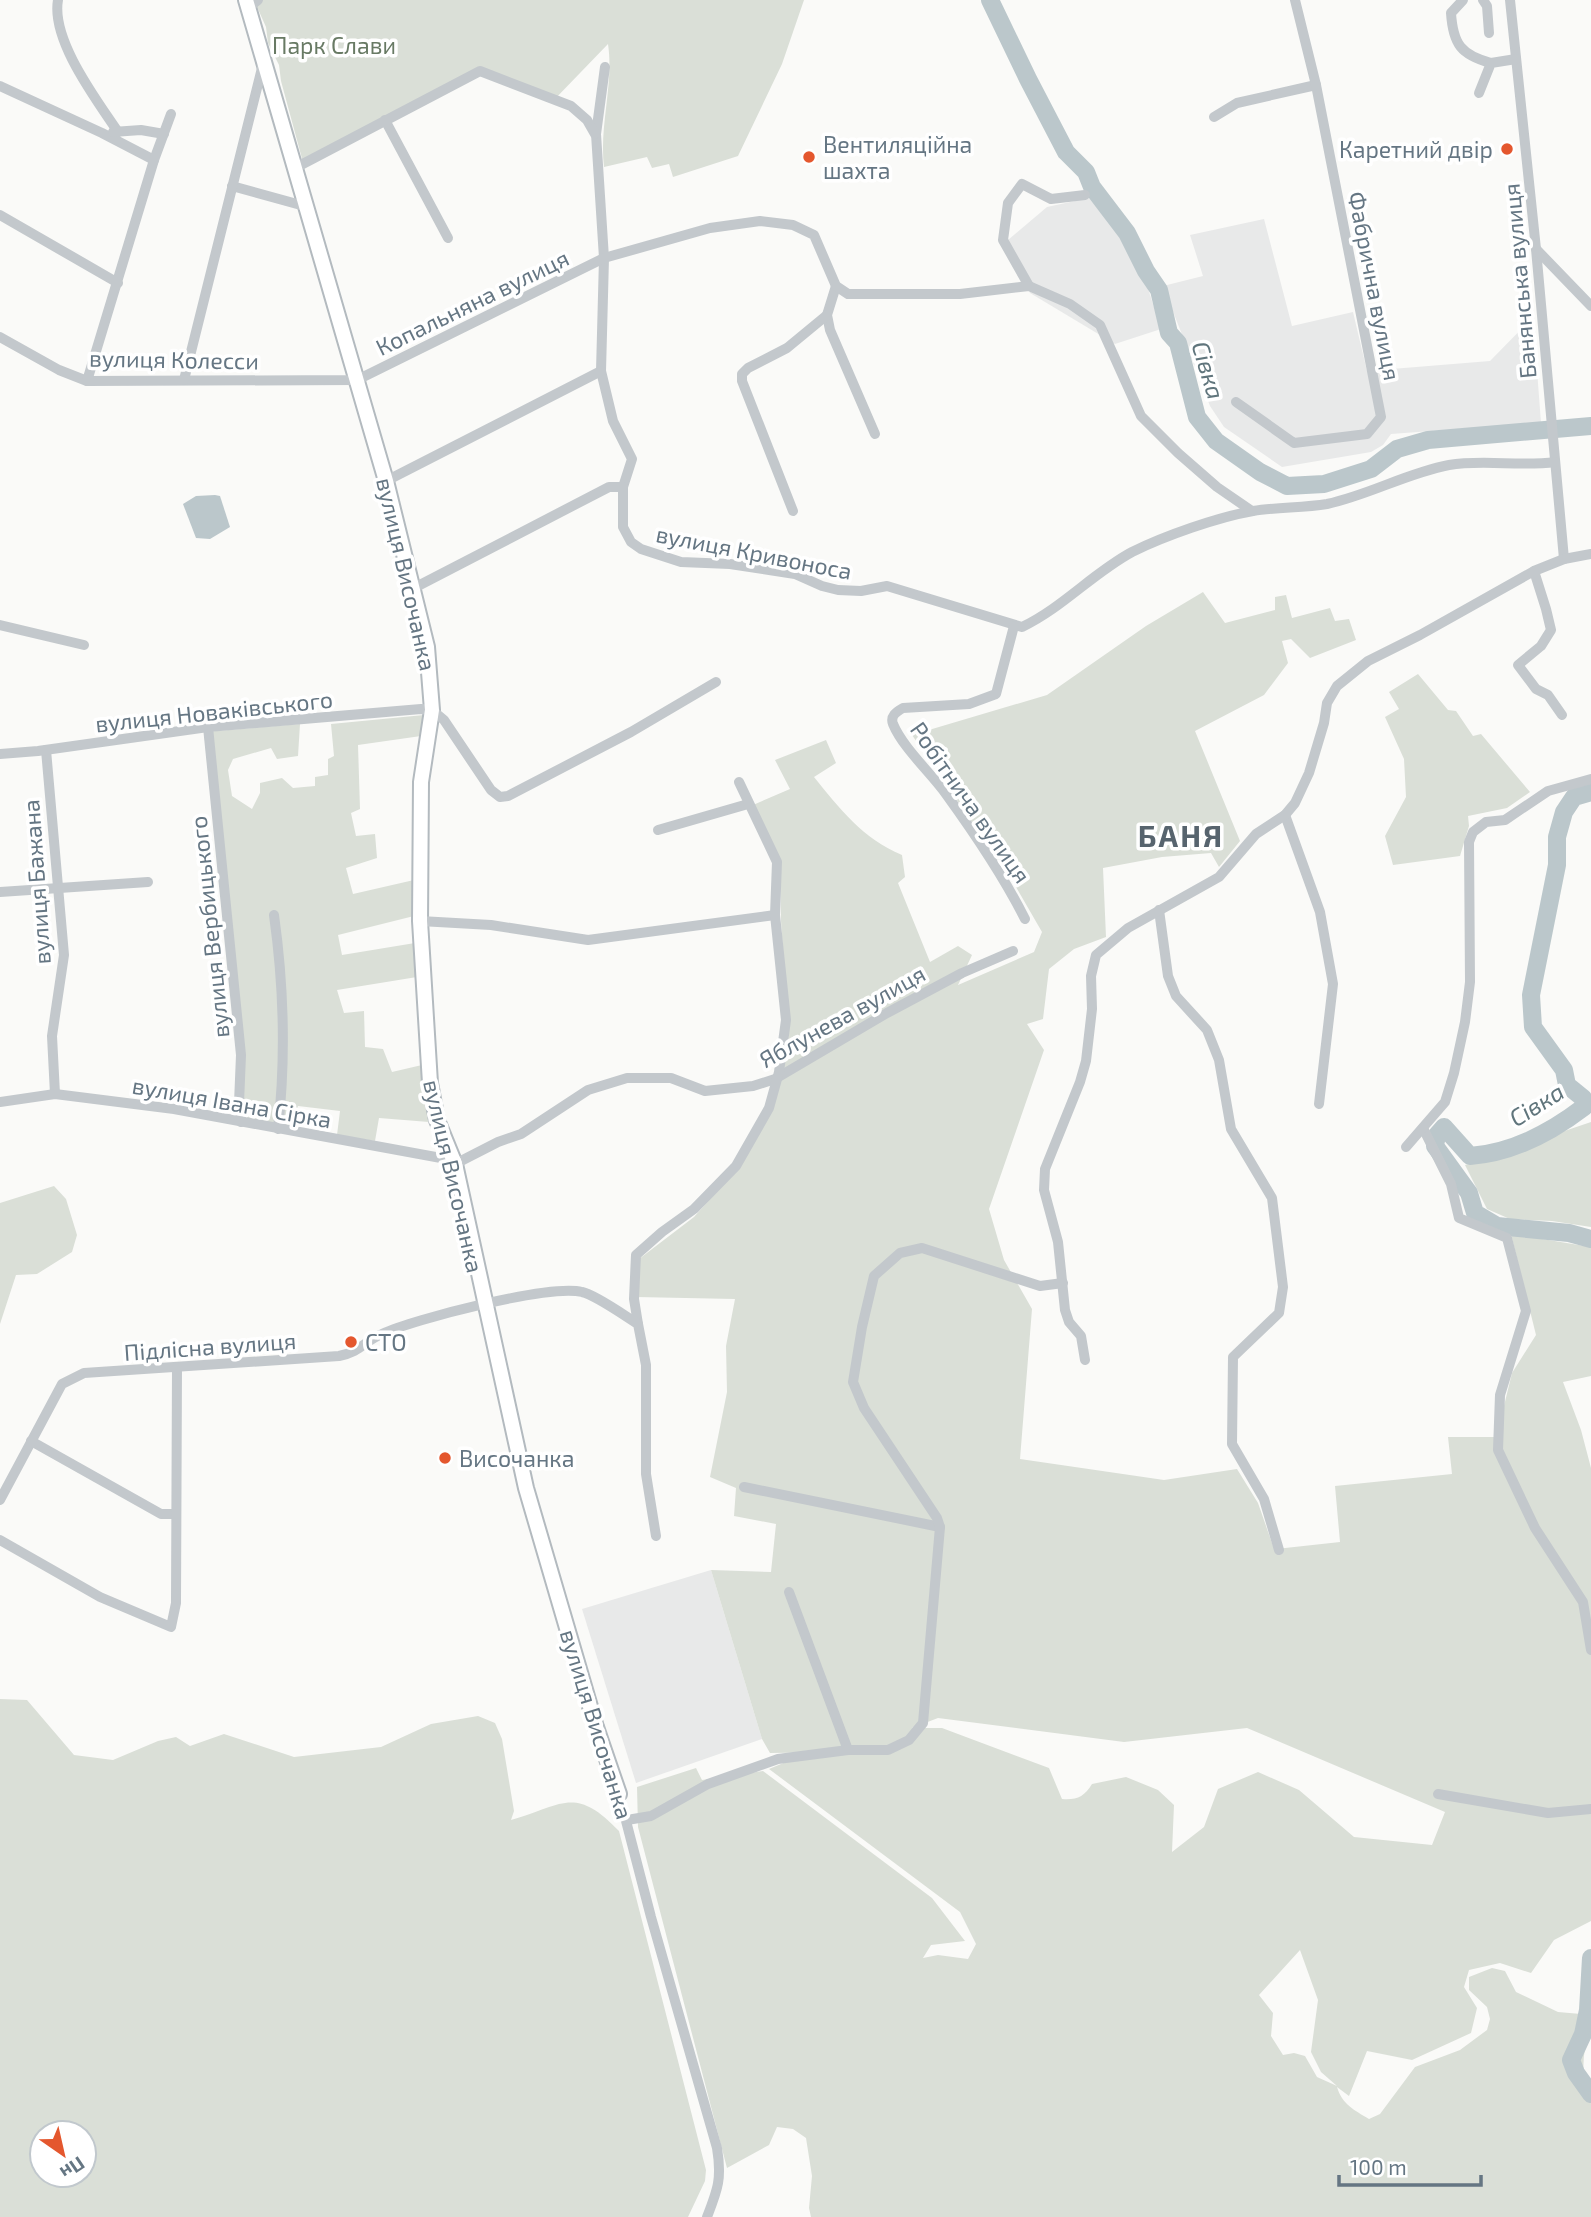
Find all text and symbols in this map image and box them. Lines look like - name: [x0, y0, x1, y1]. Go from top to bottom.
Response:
- park label: Парк Слави: [272, 31, 396, 59]
- place label: Вентиляційна шахта: [823, 130, 972, 184]
- place label: Каретний двір: [1339, 135, 1493, 163]
- marker: Каретний двір: [1499, 141, 1515, 157]
- marker: Вентиляційна шахта: [801, 149, 817, 165]
- street label: Банянська вулиця: [1497, 182, 1542, 380]
- street label: Фабрична вулиця: [1342, 189, 1407, 383]
- street label: Копальняна вулиця: [371, 243, 573, 362]
- water label: Сівка: [1186, 337, 1232, 403]
- street label: вулиця Колесси: [89, 344, 259, 375]
- street label: вулиця Височанка: [370, 475, 443, 673]
- street label: вулиця Кривоноса: [654, 519, 854, 586]
- street label: вулиця Новаківського: [94, 685, 334, 738]
- street label: Робітнича вулиця: [904, 716, 1037, 889]
- street label: вулиця Бажана: [16, 799, 57, 965]
- street label: вулиця Вербицького: [183, 815, 236, 1039]
- district label: БАНЯ: [1138, 817, 1224, 853]
- street label: Яблунева вулиця: [754, 959, 930, 1074]
- street label: вулиця Івана Сірка: [130, 1071, 334, 1134]
- water label: Сівка: [1503, 1076, 1569, 1132]
- street label: вулиця Височанка: [417, 1077, 490, 1275]
- street label: Підлісна вулиця: [123, 1326, 297, 1367]
- place label: СТО: [365, 1328, 407, 1356]
- marker: СТО: [343, 1334, 359, 1350]
- place label: Височанка: [459, 1444, 574, 1472]
- marker: Височанка: [437, 1450, 453, 1466]
- street label: вулиця Височанка: [554, 1626, 639, 1823]
- north arrow: [28, 2119, 98, 2189]
- scale bar: [1339, 2144, 1481, 2188]
- text: Пн: [56, 2152, 89, 2185]
- text: 100 m: [1350, 2154, 1407, 2179]

